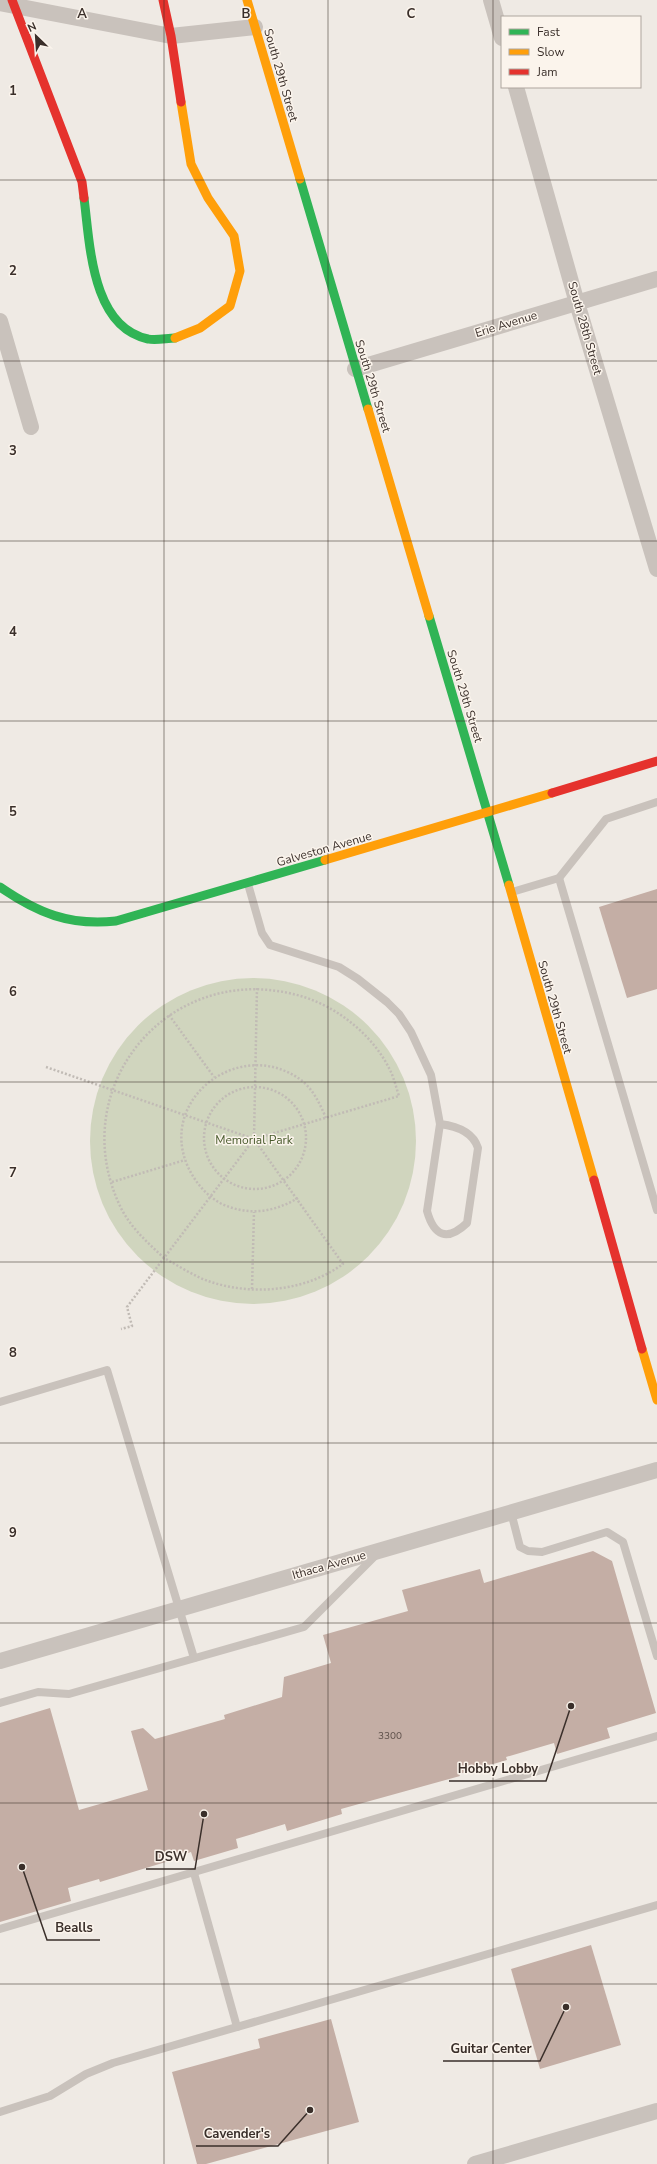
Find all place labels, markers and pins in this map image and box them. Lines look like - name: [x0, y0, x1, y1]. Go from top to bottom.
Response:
- callout: Hobby Lobby: [449, 1756, 546, 1781]
- callout: DSW: [146, 1844, 195, 1869]
- callout: Bealls: [47, 1915, 100, 1940]
- callout: Guitar Center: [443, 2036, 540, 2061]
- callout: Cavender's: [196, 2121, 278, 2146]

